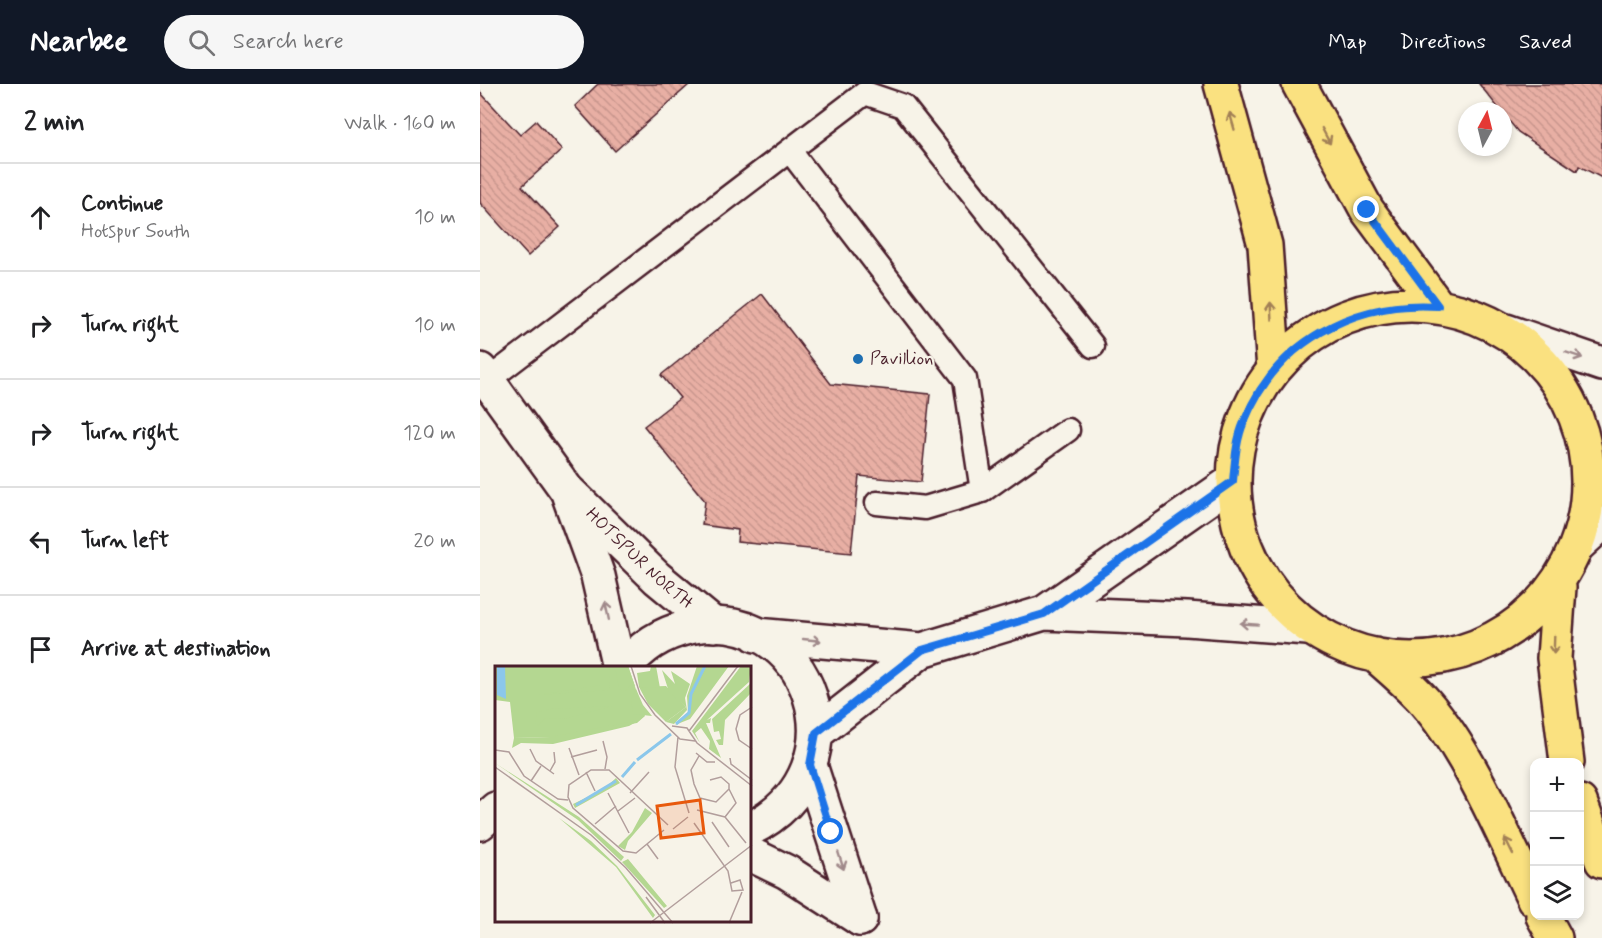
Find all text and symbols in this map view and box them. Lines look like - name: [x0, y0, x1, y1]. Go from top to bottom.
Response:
- search box: [164, 15, 584, 69]
- text: Nearbee: [30, 24, 128, 61]
- icon: search: [185, 26, 218, 59]
- text: Search here: [233, 28, 344, 56]
- text: Map: [1328, 28, 1367, 56]
- text: Directions: [1400, 28, 1486, 56]
- text: Saved: [1519, 28, 1572, 56]
- north arrow: [1458, 102, 1512, 156]
- text: 2 min: [24, 106, 85, 140]
- text: Walk · 160 m: [344, 110, 456, 137]
- one-way arrow: [1226, 112, 1237, 131]
- one-way arrow: [1320, 127, 1332, 144]
- text: Continue: [81, 190, 163, 218]
- route end: [1353, 196, 1379, 222]
- icon: ahead: [24, 201, 57, 234]
- text: 10 m: [414, 204, 456, 231]
- text: Hotspur South: [81, 218, 190, 245]
- one-way arrow: [1266, 302, 1277, 322]
- icon: right: [24, 309, 57, 342]
- text: Turn right: [81, 311, 179, 339]
- text: 10 m: [414, 312, 456, 339]
- place label: Pavillion: [870, 347, 933, 371]
- one-way arrow: [1564, 350, 1583, 361]
- marker: Pavillion: [851, 352, 865, 366]
- icon: right: [24, 417, 57, 450]
- text: Turn right: [81, 419, 179, 447]
- text: 120 m: [403, 420, 456, 447]
- street label: HOTSPUR NORTH: [580, 503, 698, 615]
- icon: left: [24, 525, 57, 558]
- text: Turn left: [81, 527, 169, 555]
- text: 20 m: [413, 528, 456, 555]
- one-way arrow: [601, 601, 612, 621]
- one-way arrow: [1240, 618, 1260, 629]
- icon: arrive: [24, 633, 57, 666]
- text: Arrive at destination: [81, 635, 271, 663]
- one-way arrow: [802, 635, 822, 646]
- one-way arrow: [1549, 635, 1560, 655]
- inset map: [495, 666, 752, 923]
- map controls: [1530, 758, 1584, 920]
- button: +: [1530, 758, 1584, 812]
- button: −: [1530, 812, 1584, 866]
- route start: [817, 818, 843, 844]
- one-way arrow: [1503, 838, 1514, 856]
- one-way arrow: [836, 851, 847, 870]
- button: layers: [1530, 866, 1584, 920]

